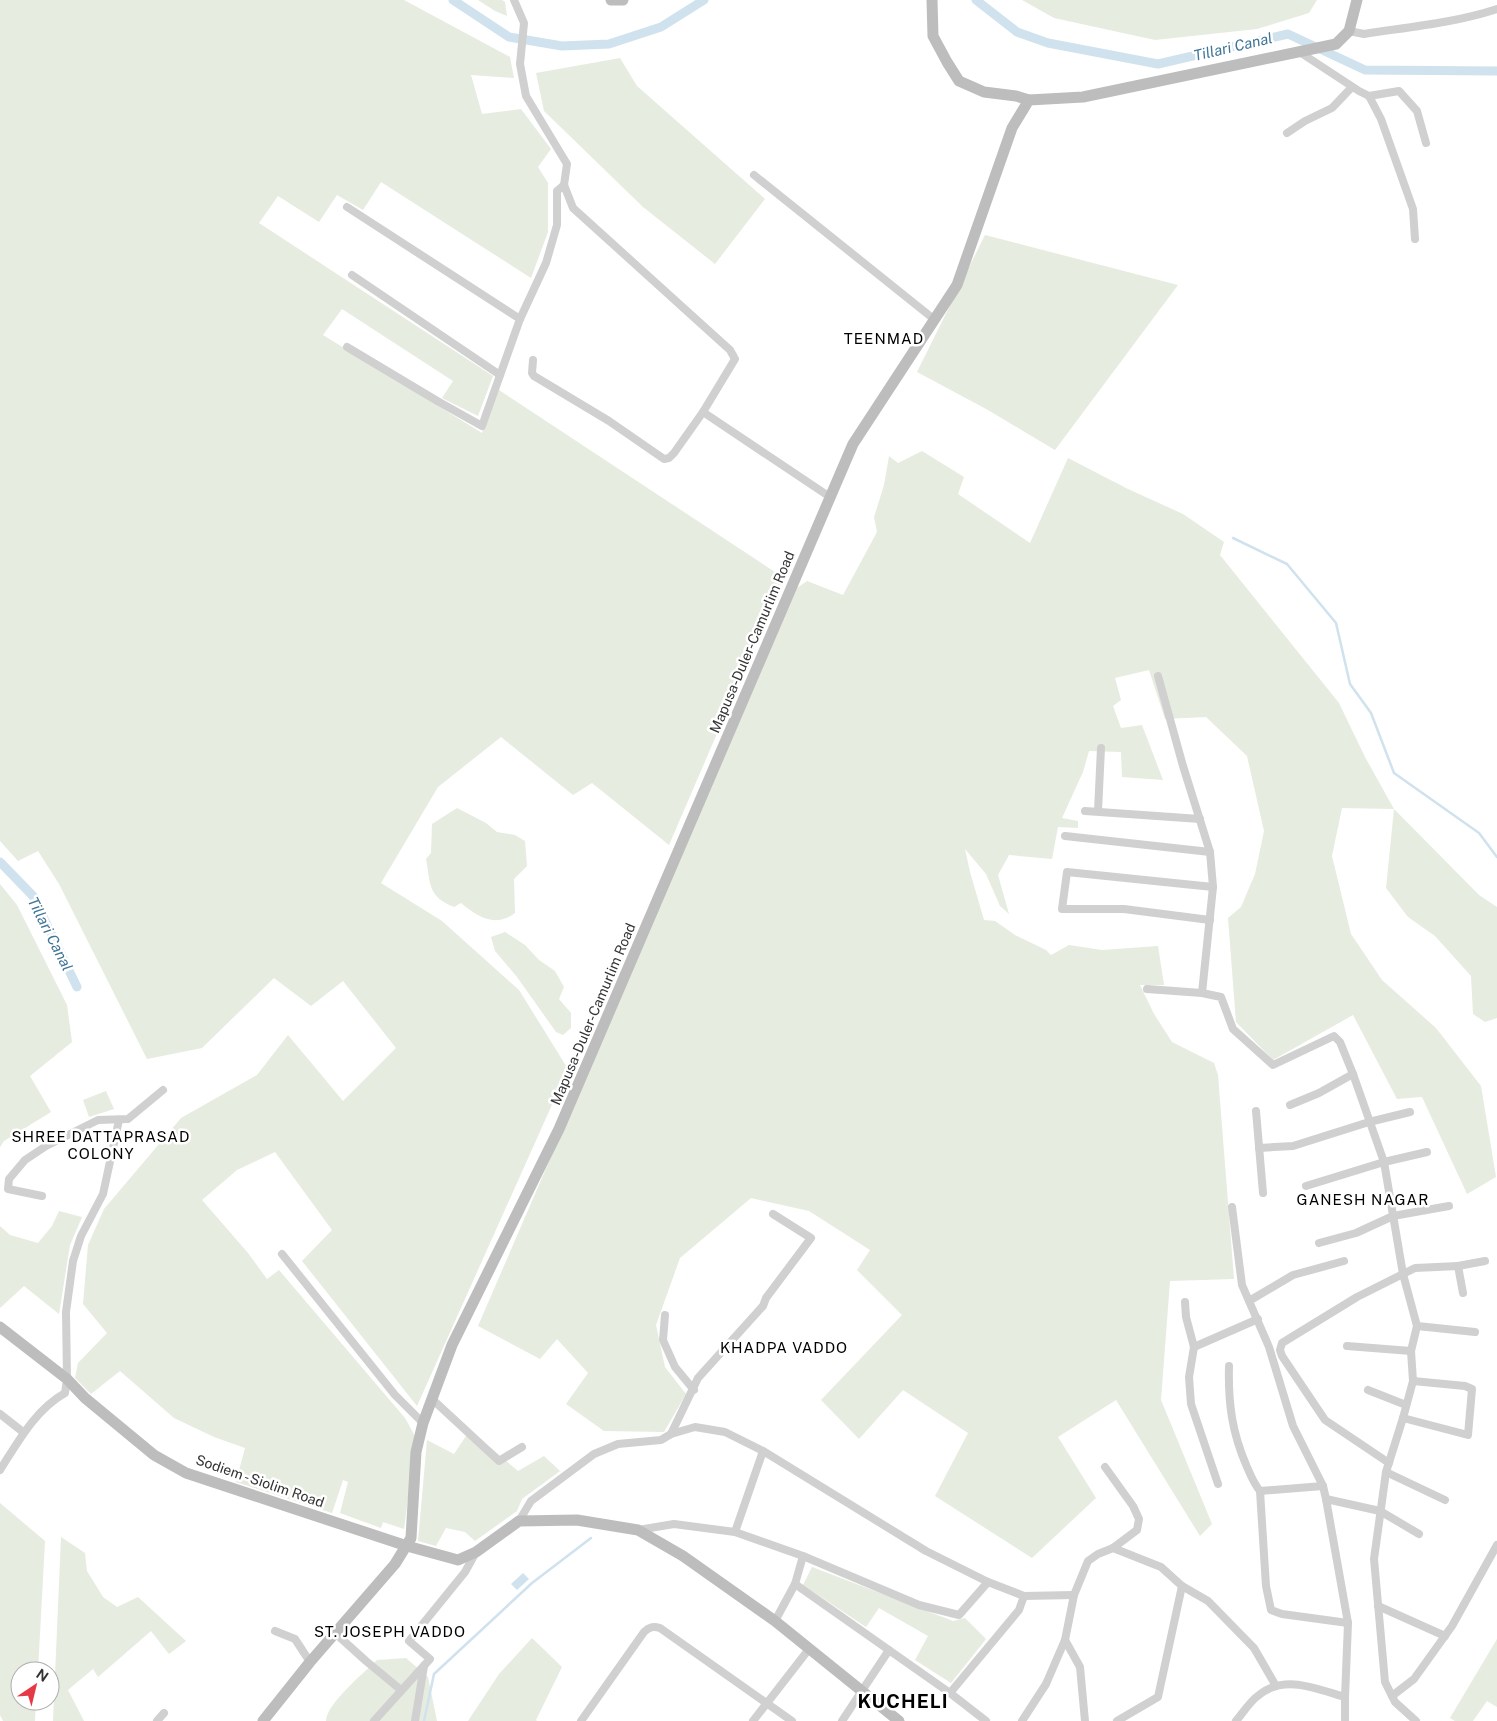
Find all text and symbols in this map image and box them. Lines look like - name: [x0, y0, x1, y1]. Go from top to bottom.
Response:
- water label: Tillari Canal: [1192, 29, 1274, 64]
- district label: TEENMAD: [844, 330, 924, 347]
- street label: Mapusa-Duler-Camurlim Road: [706, 549, 798, 735]
- water label: Tillari Canal: [25, 894, 76, 974]
- street label: Mapusa-Duler-Camurlim Road: [547, 921, 639, 1107]
- district label: SHREE DATTAPRASAD COLONY: [12, 1128, 190, 1162]
- district label: GANESH NAGAR: [1297, 1191, 1429, 1208]
- district label: KHADPA VADDO: [720, 1339, 848, 1356]
- street label: Sodiem - Siolim Road: [194, 1452, 326, 1510]
- district label: ST. JOSEPH VADDO: [314, 1623, 466, 1640]
- north arrow: [10, 1661, 60, 1711]
- text: N: [33, 1666, 52, 1685]
- district label: KUCHELI: [857, 1690, 949, 1712]

